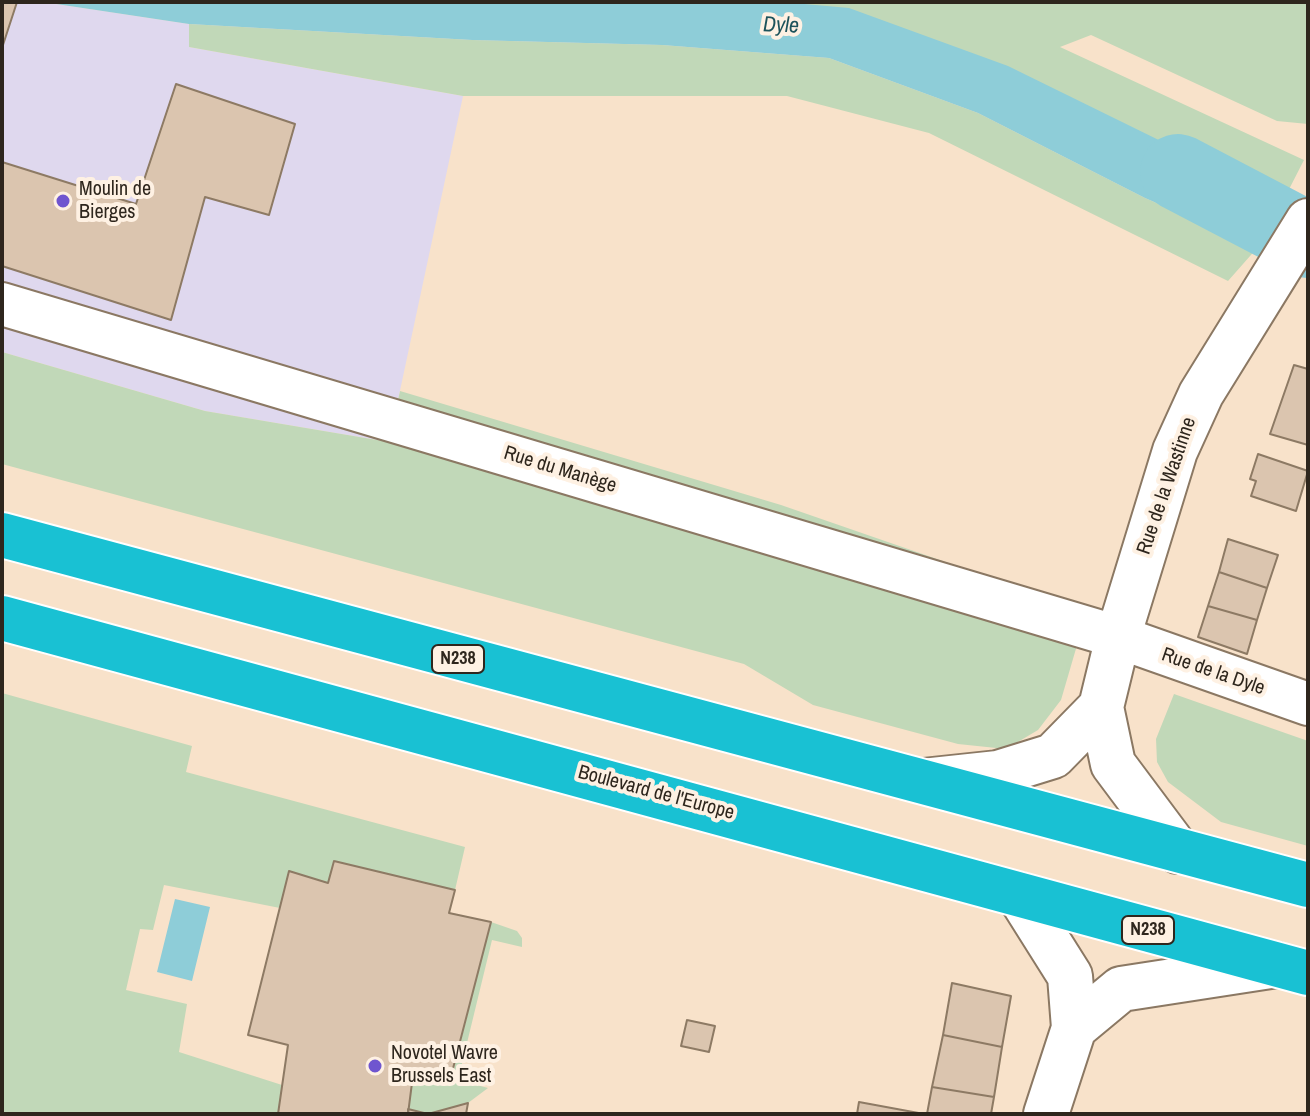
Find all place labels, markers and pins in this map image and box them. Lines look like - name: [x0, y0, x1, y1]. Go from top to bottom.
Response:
- place label: Moulin de Bierges: [79, 178, 151, 225]
- marker: Moulin de Bierges: [54, 192, 72, 210]
- place label: Novotel Wavre Brussels East: [391, 1042, 498, 1089]
- marker: Novotel Wavre Brussels East: [366, 1057, 384, 1075]

